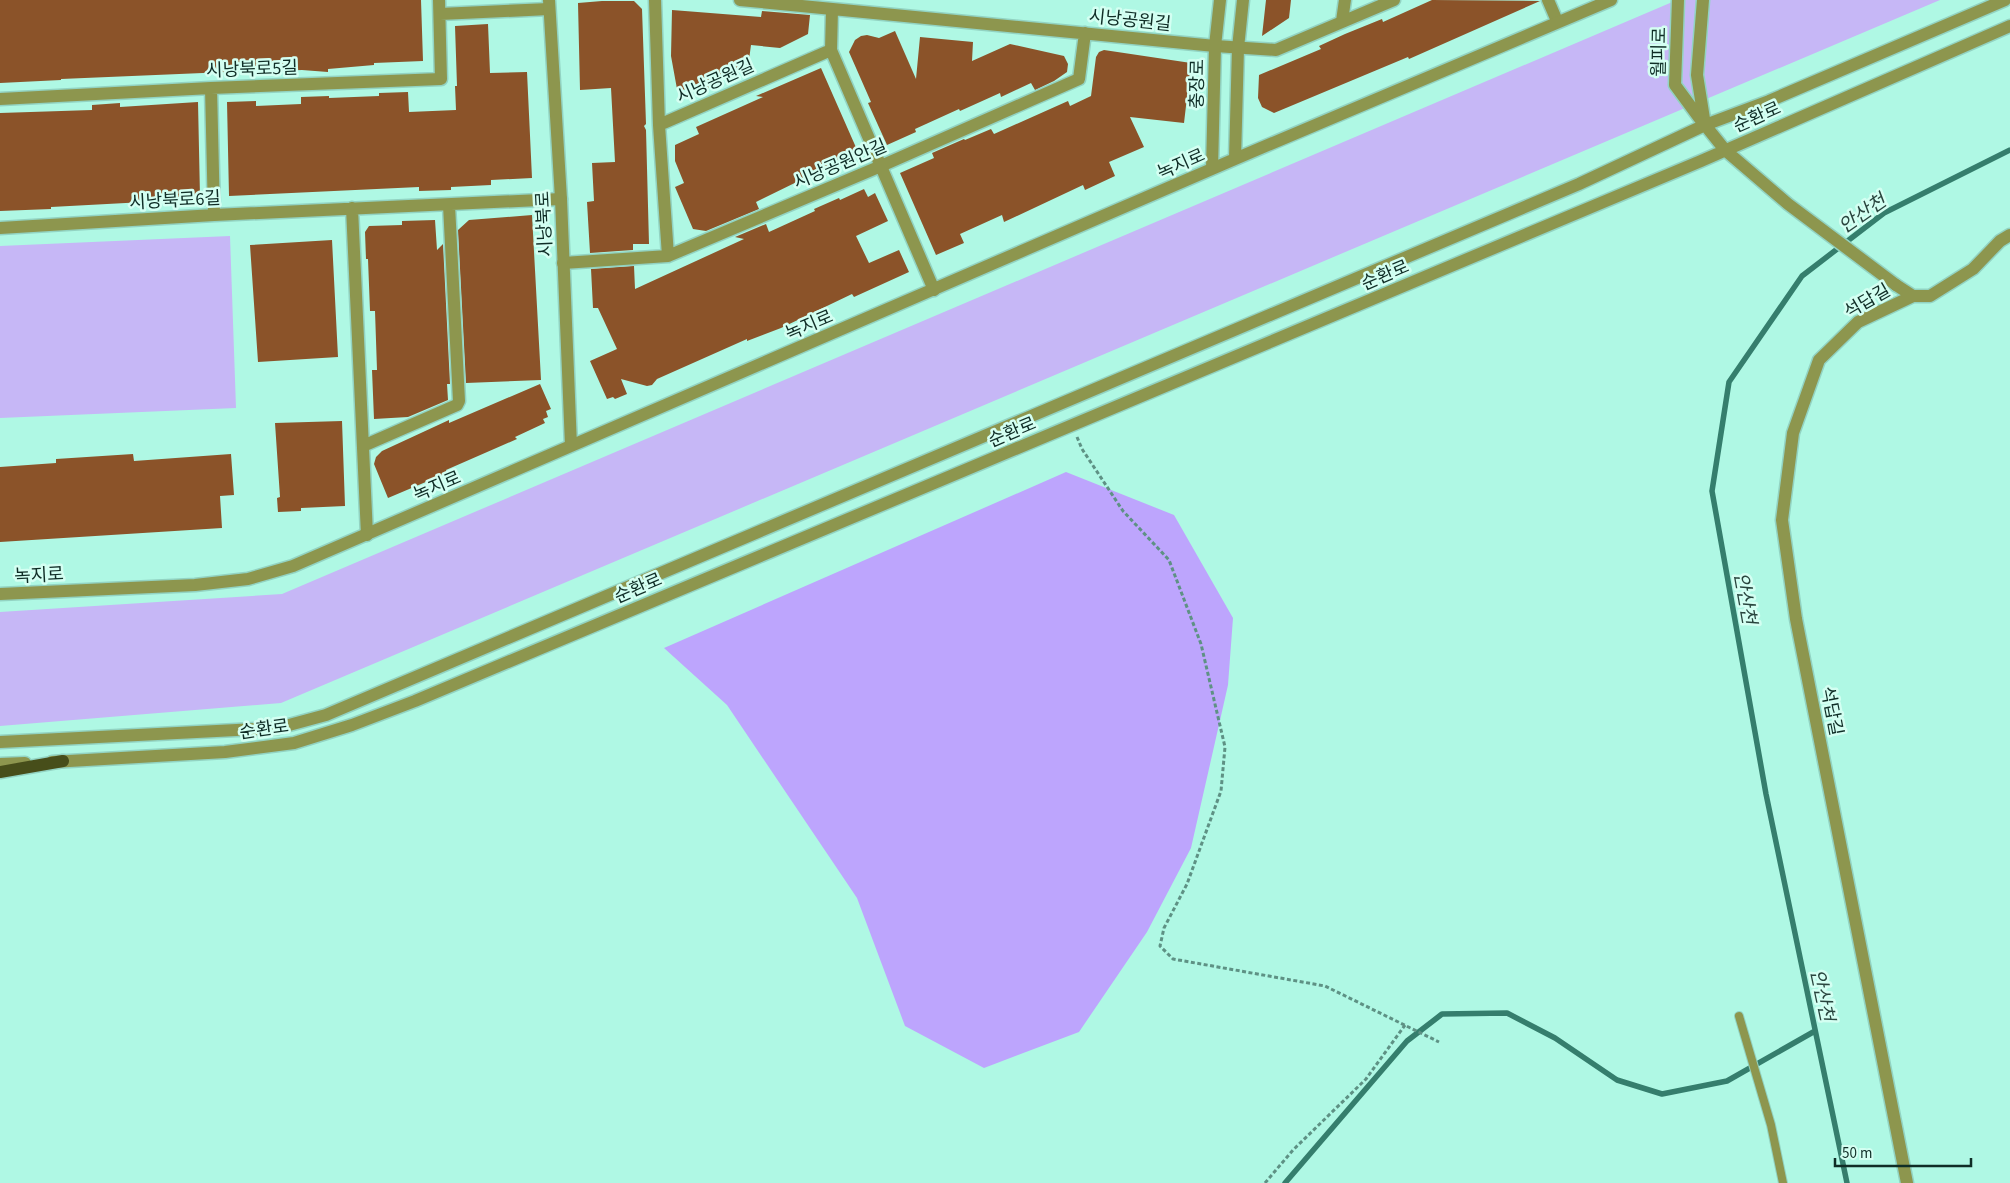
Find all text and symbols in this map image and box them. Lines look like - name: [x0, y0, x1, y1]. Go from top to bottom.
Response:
- street label: 시낭공원길: [1087, 4, 1172, 37]
- street label: 월피로: [1647, 27, 1672, 77]
- street label: 시낭공원길: [672, 53, 758, 110]
- street label: 시낭북로5길: [206, 55, 298, 84]
- street label: 충장로: [1185, 59, 1210, 109]
- street label: 순환로: [1729, 96, 1785, 139]
- street label: 시낭공원안길: [790, 134, 891, 195]
- street label: 녹지로: [1153, 143, 1209, 186]
- street label: 시낭북로6길: [129, 186, 221, 215]
- water label: 안산천: [1834, 187, 1893, 240]
- street label: 시낭북로: [530, 190, 559, 258]
- street label: 순환로: [1357, 254, 1413, 297]
- street label: 석답길: [1839, 278, 1895, 325]
- street label: 녹지로: [781, 304, 837, 347]
- street label: 순환로: [984, 411, 1040, 454]
- street label: 녹지로: [409, 465, 465, 508]
- street label: 녹지로: [14, 562, 64, 589]
- street label: 순환로: [610, 567, 666, 610]
- water label: 안산천: [1727, 570, 1763, 628]
- street label: 석답길: [1814, 684, 1849, 738]
- street label: 순환로: [238, 714, 290, 745]
- water label: 안산천: [1803, 967, 1841, 1025]
- scale bar: [1835, 1136, 1971, 1168]
- text: 50 m: [1842, 1143, 1872, 1164]

